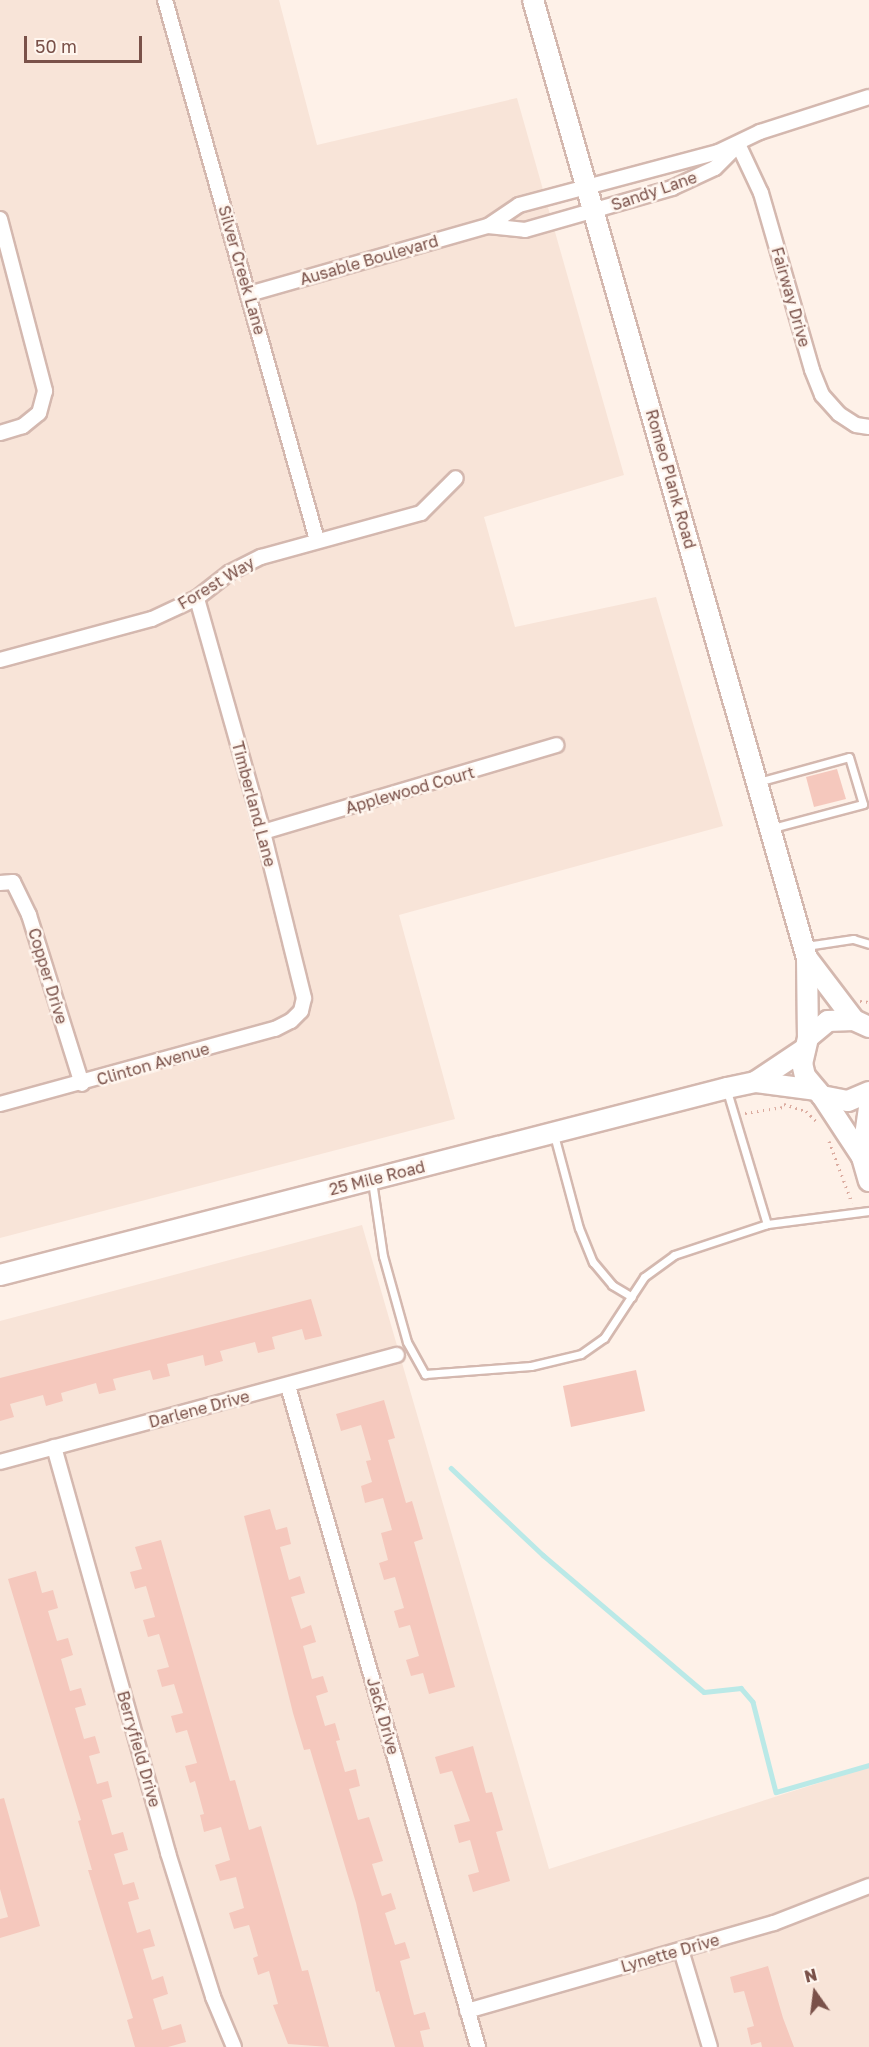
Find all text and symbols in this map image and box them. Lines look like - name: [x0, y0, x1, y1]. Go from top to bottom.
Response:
- scale bar: [27, 24, 146, 62]
- text: 50 m: [35, 35, 77, 57]
- street label: Sandy Lane: [609, 167, 699, 215]
- street label: Silver Creek Lane: [214, 203, 270, 337]
- street label: Ausable Boulevard: [298, 231, 440, 289]
- street label: Fairway Drive: [768, 245, 814, 349]
- street label: Romeo Plank Road: [642, 407, 700, 551]
- street label: Forest Way: [174, 553, 258, 613]
- street label: Timberland Lane: [228, 739, 280, 869]
- street label: Applewood Court: [343, 762, 477, 818]
- street label: Copper Drive: [24, 926, 72, 1026]
- street label: Clinton Avenue: [94, 1039, 212, 1089]
- street label: 25 Mile Road: [327, 1157, 427, 1199]
- street label: Darlene Drive: [147, 1386, 251, 1432]
- street label: Jack Drive: [363, 1675, 403, 1757]
- street label: Berryfield Drive: [113, 1689, 165, 1809]
- street label: Lynette Drive: [619, 1930, 721, 1976]
- north arrow: [785, 1963, 845, 2023]
- text: N: [802, 1964, 819, 1987]

